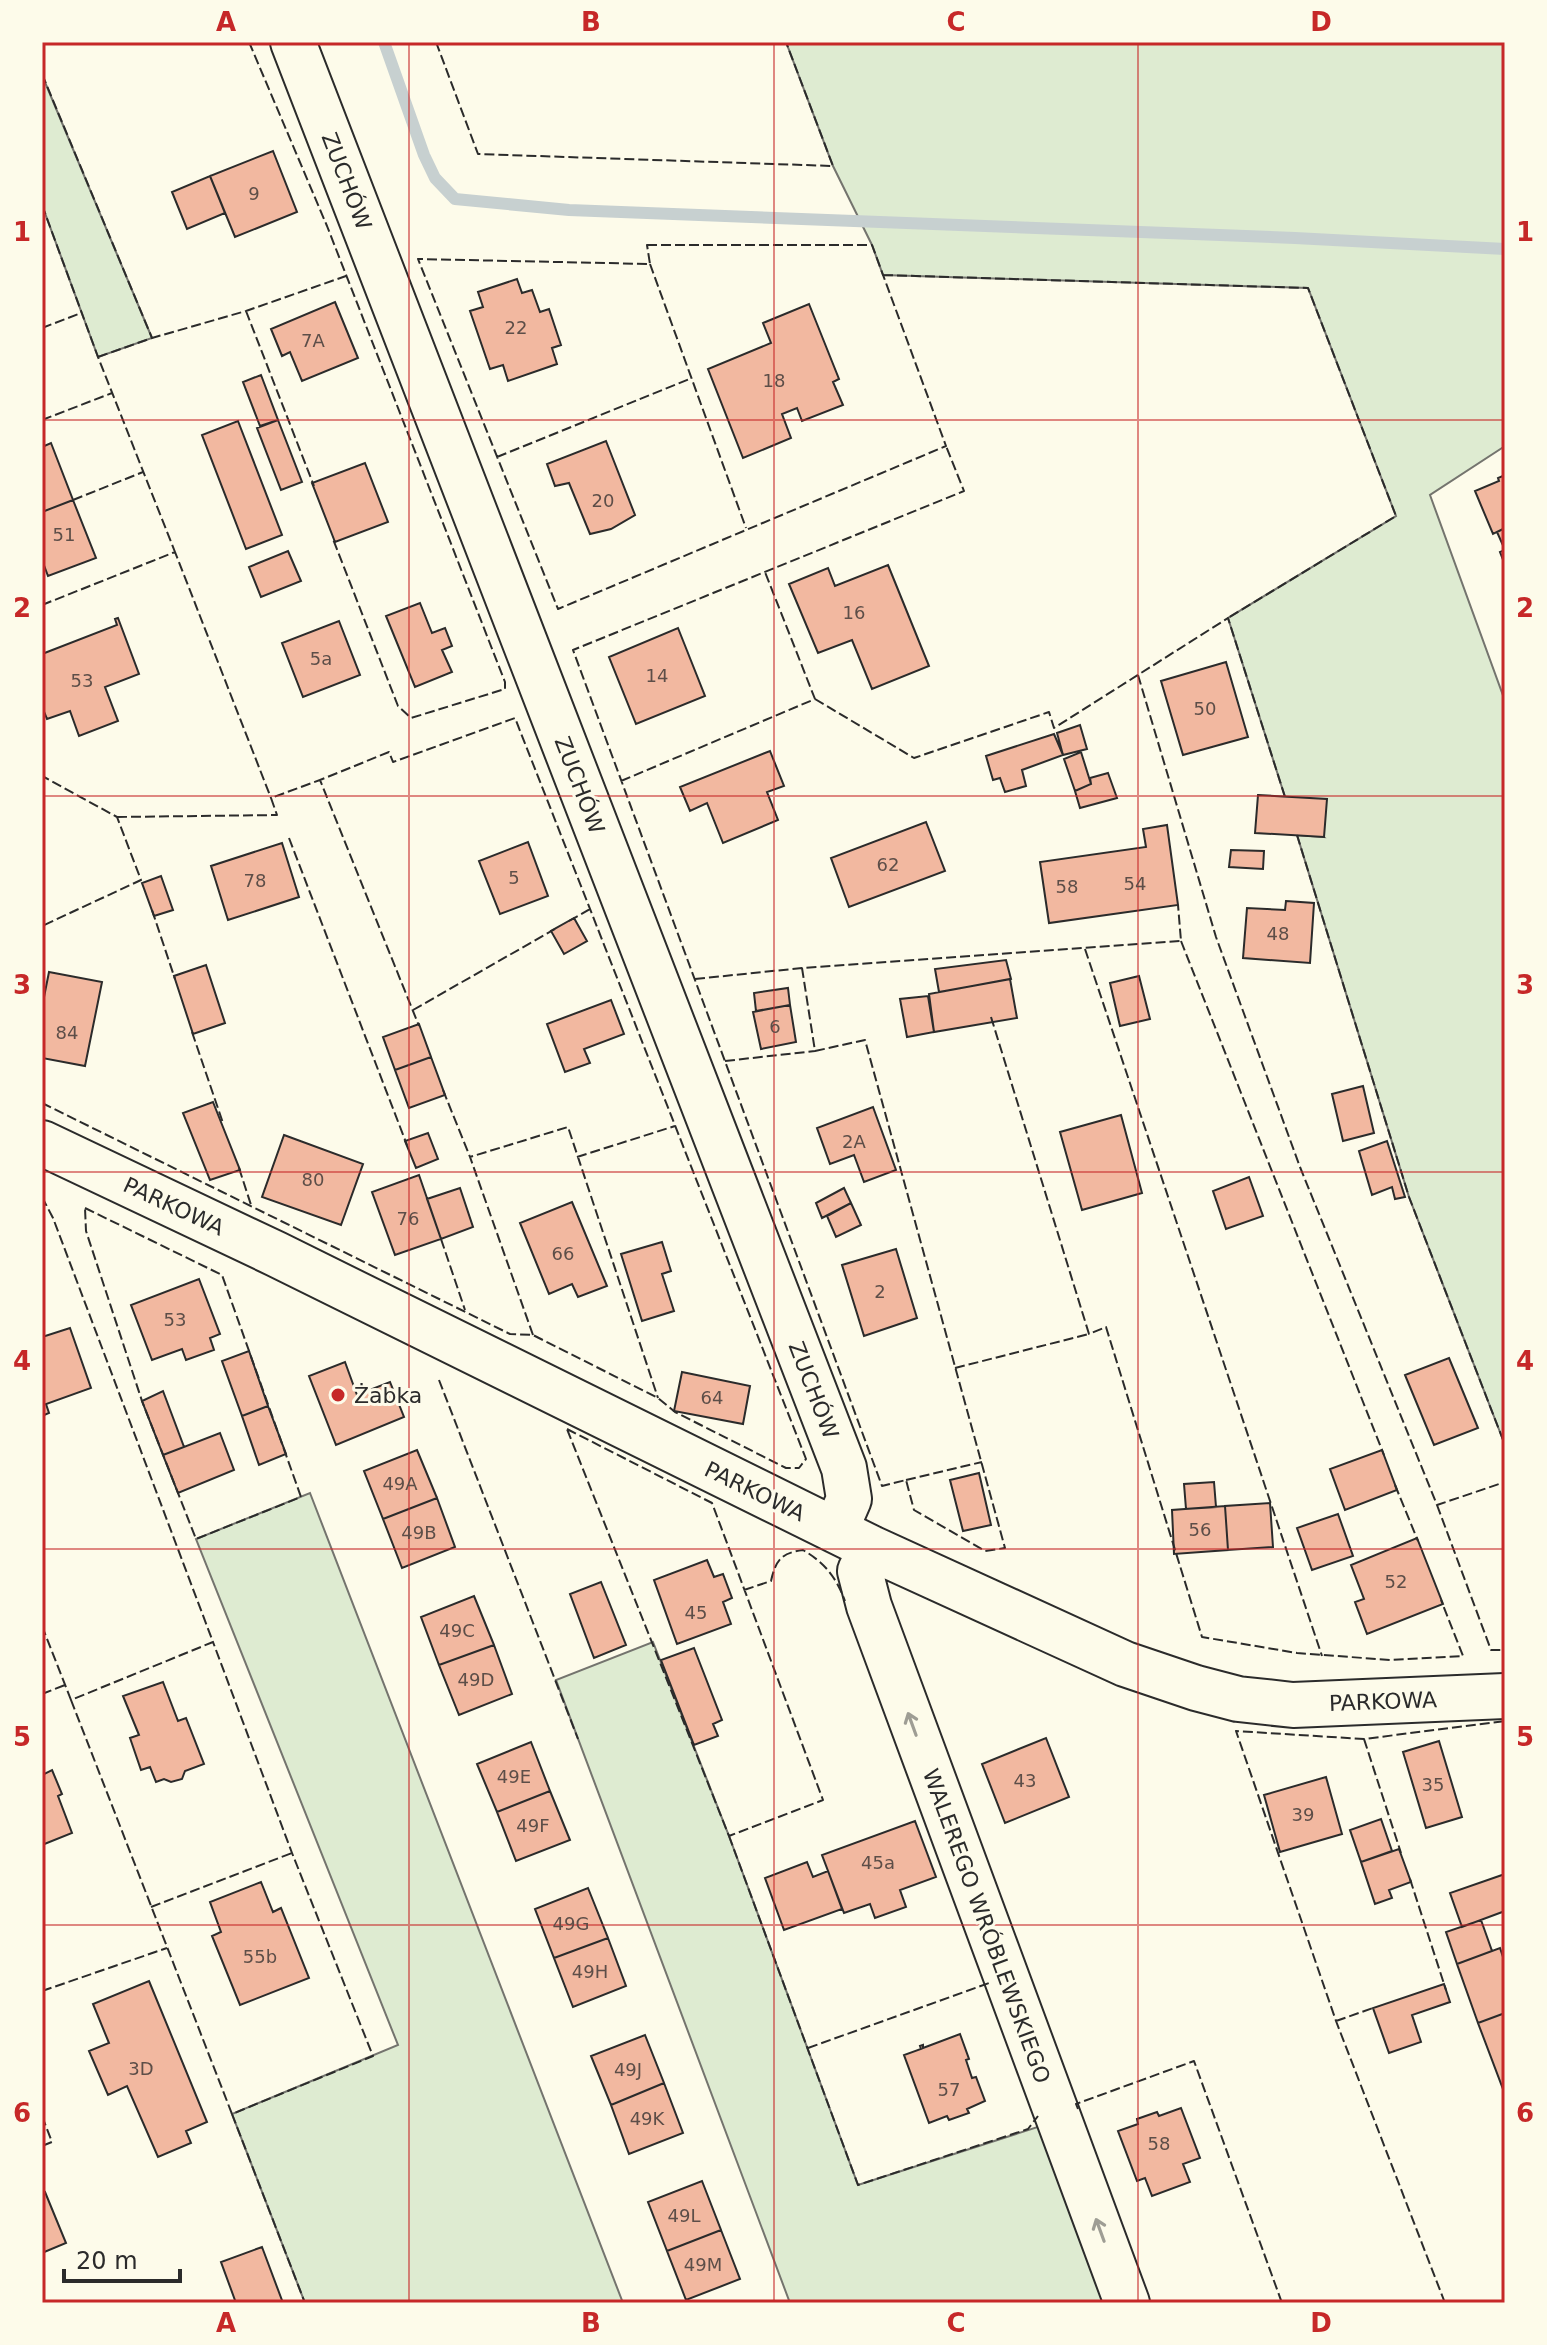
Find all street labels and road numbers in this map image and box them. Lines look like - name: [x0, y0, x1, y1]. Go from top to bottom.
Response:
- street label: ZUCHÓW: [317, 129, 377, 234]
- street label: ZUCHÓW: [550, 733, 610, 838]
- street label: PARKOWA: [119, 1172, 228, 1241]
- street label: ZUCHÓW: [784, 1338, 844, 1443]
- street label: PARKOWA: [701, 1456, 809, 1526]
- street label: PARKOWA: [1328, 1687, 1438, 1716]
- street label: WALEREGO WRÓBLEWSKIEGO: [918, 1766, 1055, 2087]

